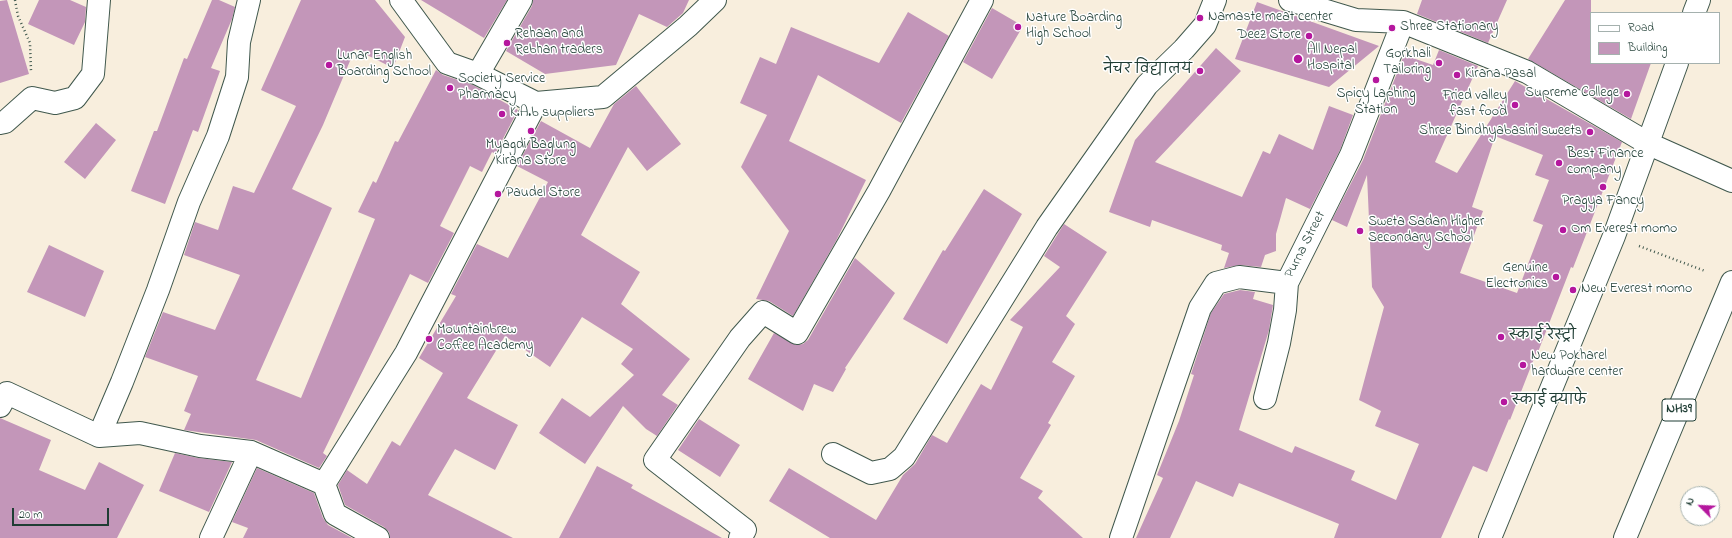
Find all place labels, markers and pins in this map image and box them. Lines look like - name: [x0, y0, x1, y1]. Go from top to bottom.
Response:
- place label: Namaste meat center: [1208, 10, 1333, 26]
- place label: Nature Boarding High School: [1026, 11, 1122, 44]
- marker: Namaste meat center: [1195, 13, 1205, 23]
- place label: Shree Stationary: [1400, 20, 1498, 36]
- marker: Nature Boarding High School: [1013, 22, 1023, 32]
- marker: Shree Stationary: [1387, 23, 1397, 33]
- place label: Rehaan and Rebhan traders: [515, 27, 603, 60]
- place label: Deez Store: [1237, 28, 1301, 44]
- marker: Deez Store: [1304, 31, 1314, 41]
- marker: Rehaan and Rebhan traders: [502, 38, 512, 48]
- place label: All Nepal Hospital: [1307, 43, 1357, 76]
- place label: Gorkhali Tailoring: [1383, 47, 1431, 80]
- place label: Lunar English Boarding School: [337, 49, 431, 82]
- marker: All Nepal Hospital: [1292, 53, 1304, 65]
- marker: Gorkhali Tailoring: [1434, 58, 1444, 68]
- marker: Lunar English Boarding School: [324, 60, 334, 70]
- place label: नेचर विद्यालय: [1104, 63, 1192, 79]
- marker: नेचर विद्यालय: [1195, 66, 1205, 76]
- place label: Kirana Pasal: [1465, 67, 1536, 83]
- marker: Kirana Pasal: [1452, 70, 1462, 80]
- place label: Society Service Pharmacy: [458, 72, 545, 104]
- marker: Spicy Laphing Station: [1371, 75, 1381, 85]
- marker: Society Service Pharmacy: [445, 83, 455, 93]
- place label: Supreme College: [1525, 86, 1619, 102]
- place label: Spicy Laphing Station: [1337, 87, 1415, 120]
- place label: Fried valley fast food: [1443, 89, 1507, 122]
- marker: Supreme College: [1622, 89, 1632, 99]
- marker: Fried valley fast food: [1510, 100, 1520, 110]
- place label: K.A.b suppliers: [510, 106, 595, 122]
- marker: K.A.b suppliers: [497, 109, 507, 119]
- place label: Shree Bindhyabasini sweets: [1419, 124, 1582, 140]
- marker: Myagdi Baglung Kirana Store: [526, 126, 536, 136]
- marker: Shree Bindhyabasini sweets: [1585, 127, 1595, 137]
- place label: Myagdi Baglung Kirana Store: [486, 138, 576, 170]
- place label: Best Finance company: [1567, 147, 1643, 180]
- marker: Best Finance company: [1554, 158, 1564, 168]
- marker: Pragya Fancy: [1598, 182, 1608, 192]
- place label: Paudel Store: [506, 186, 580, 202]
- marker: Paudel Store: [493, 189, 503, 199]
- place label: Pragya Fancy: [1562, 194, 1644, 210]
- place label: Sweta Sadan Higher Secondary School: [1368, 215, 1484, 248]
- place label: Om Everest momo: [1571, 222, 1677, 238]
- marker: Om Everest momo: [1558, 225, 1568, 235]
- marker: Sweta Sadan Higher Secondary School: [1355, 226, 1365, 236]
- place label: Genuine Electronics: [1486, 261, 1548, 294]
- marker: Genuine Electronics: [1551, 272, 1561, 282]
- place label: New Everest momo: [1581, 282, 1692, 298]
- marker: New Everest momo: [1568, 285, 1578, 295]
- place label: Mountainbrew Coffee Academy: [437, 323, 533, 356]
- place label: स्काई रेस्ट्रो: [1509, 329, 1576, 345]
- marker: स्काई रेस्ट्रो: [1496, 332, 1506, 342]
- marker: Mountainbrew Coffee Academy: [424, 334, 434, 344]
- place label: New Pokharel hardware center: [1531, 349, 1623, 382]
- marker: New Pokharel hardware center: [1518, 360, 1528, 370]
- place label: स्काई क्याफे: [1512, 394, 1586, 410]
- marker: स्काई क्याफे: [1499, 397, 1509, 407]

